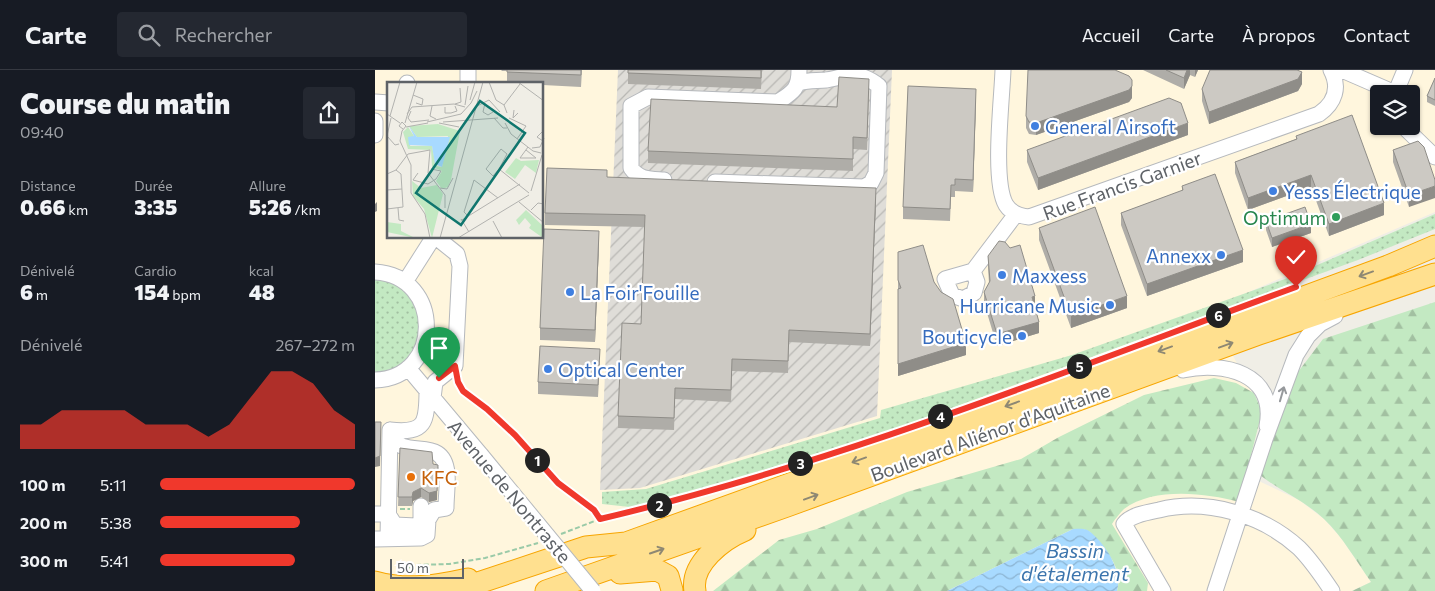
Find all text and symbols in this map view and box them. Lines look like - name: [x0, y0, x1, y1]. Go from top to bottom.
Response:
- search box: [117, 12, 467, 57]
- text: Carte: [25, 20, 87, 49]
- icon: search: [135, 21, 163, 49]
- text: Rechercher: [175, 23, 272, 46]
- text: Accueil: [1082, 24, 1140, 46]
- text: Carte: [1168, 24, 1214, 46]
- text: À propos: [1242, 24, 1316, 46]
- text: Contact: [1344, 24, 1410, 46]
- inset map: [387, 82, 544, 239]
- map controls: [1370, 85, 1420, 135]
- button: layers: [1370, 85, 1420, 135]
- text: Course du matin: [20, 86, 230, 120]
- button: share: [303, 87, 355, 139]
- place label: General Airsoft: [1045, 115, 1176, 138]
- marker: General Airsoft: [1029, 120, 1041, 132]
- text: 09:40: [20, 122, 64, 141]
- street label: Rue Francis Garnier: [1040, 145, 1205, 224]
- text: Distance: [20, 177, 76, 194]
- text: Durée: [134, 177, 173, 194]
- text: Allure: [249, 177, 286, 194]
- place label: Yesss Électrique: [1283, 180, 1421, 203]
- marker: Yesss Électrique: [1267, 185, 1279, 197]
- text: 0.66: [20, 194, 66, 219]
- text: 3:35: [134, 194, 177, 219]
- text: 5:26: [249, 194, 292, 219]
- text: km: [66, 201, 88, 218]
- text: /km: [292, 201, 321, 218]
- place label: Optimum: [1243, 206, 1326, 229]
- marker: Optimum: [1330, 211, 1342, 223]
- pin: [1275, 236, 1317, 287]
- icon: check: [1282, 243, 1310, 271]
- place label: Annexx: [1146, 244, 1211, 267]
- marker: Annexx: [1215, 249, 1227, 261]
- text: Dénivelé: [20, 262, 75, 279]
- text: Cardio: [134, 262, 177, 279]
- text: kcal: [249, 262, 274, 279]
- place label: Maxxess: [1012, 264, 1087, 287]
- marker: Maxxess: [996, 269, 1008, 281]
- one-way arrow: [1359, 270, 1374, 279]
- text: 6: [20, 279, 33, 304]
- text: 154: [134, 279, 170, 304]
- text: 48: [249, 279, 275, 304]
- place label: La Foir'Fouille: [580, 281, 700, 304]
- text: m: [33, 286, 48, 303]
- text: bpm: [170, 286, 201, 303]
- marker: La Foir'Fouille: [564, 286, 576, 298]
- place label: Hurricane Music: [960, 294, 1100, 317]
- marker: Hurricane Music: [1104, 299, 1116, 311]
- pin: 6: [1205, 302, 1231, 328]
- text: 6: [1214, 307, 1223, 324]
- place label: Bouticycle: [922, 325, 1012, 348]
- pin: [418, 327, 460, 378]
- marker: Bouticycle: [1016, 330, 1028, 342]
- icon: arrive: [425, 334, 453, 362]
- text: Dénivelé: [20, 335, 82, 354]
- text: 267–272 m: [275, 335, 355, 354]
- one-way arrow: [1218, 340, 1234, 349]
- one-way arrow: [1158, 345, 1173, 354]
- pin: 5: [1067, 354, 1091, 378]
- place label: Optical Center: [558, 358, 685, 381]
- text: 5: [1075, 358, 1084, 375]
- marker: Optical Center: [542, 363, 554, 375]
- street label: Boulevard Aliénor d'Aquitaine: [867, 378, 1113, 486]
- one-way arrow: [1278, 386, 1287, 402]
- one-way arrow: [1005, 400, 1020, 409]
- pin: 4: [927, 404, 953, 428]
- text: 4: [936, 408, 945, 425]
- street label: Avenue de Nontraste: [443, 415, 577, 567]
- pin: 1: [525, 448, 549, 472]
- pin: 3: [787, 450, 813, 476]
- text: 1: [534, 452, 541, 469]
- text: 3: [796, 455, 805, 472]
- one-way arrow: [852, 456, 868, 465]
- place label: KFC: [421, 466, 458, 489]
- marker: KFC: [405, 471, 417, 483]
- text: 100 m: [20, 475, 66, 494]
- text: 5:11: [100, 475, 127, 494]
- pin: 2: [647, 492, 671, 518]
- one-way arrow: [803, 492, 818, 502]
- text: 2: [656, 497, 663, 514]
- text: 200 m: [20, 513, 67, 532]
- text: 5:38: [100, 513, 132, 532]
- water label: Bassin d'étalement: [1021, 538, 1130, 585]
- one-way arrow: [649, 546, 665, 555]
- text: 300 m: [20, 551, 68, 570]
- text: 5:41: [100, 551, 129, 570]
- scale bar: [390, 556, 464, 579]
- text: 50 m: [397, 559, 429, 576]

